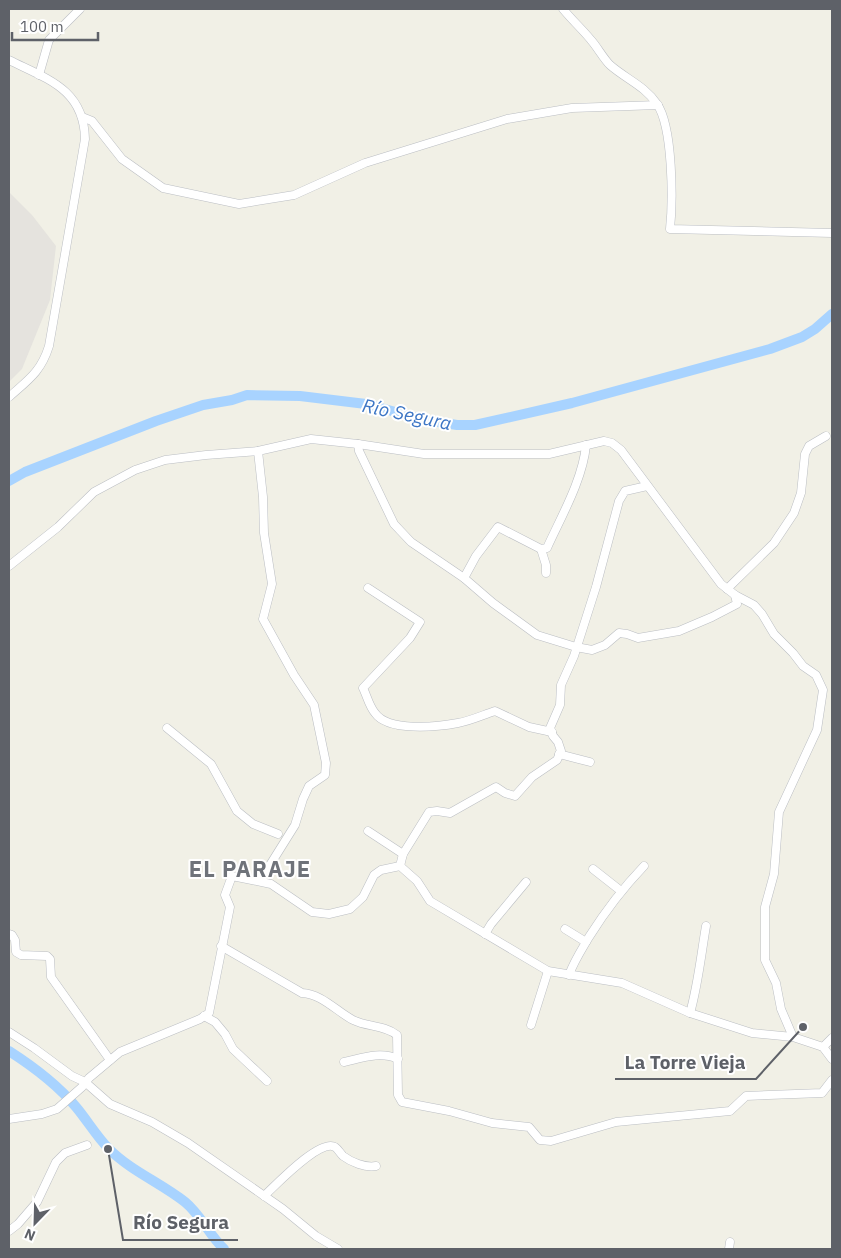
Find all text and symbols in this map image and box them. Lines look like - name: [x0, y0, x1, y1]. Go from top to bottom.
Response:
- scale bar: [12, 10, 99, 42]
- text: 100 m: [20, 17, 64, 36]
- water label: Río Segura: [360, 393, 454, 435]
- district label: EL PARAJE: [189, 854, 311, 883]
- callout: La Torre Vieja: [615, 1045, 756, 1079]
- text: La Torre Vieja: [624, 1050, 746, 1074]
- north arrow: [10, 1198, 60, 1248]
- callout: Río Segura: [123, 1206, 238, 1240]
- text: Río Segura: [133, 1210, 229, 1234]
- text: N: [22, 1225, 38, 1245]

